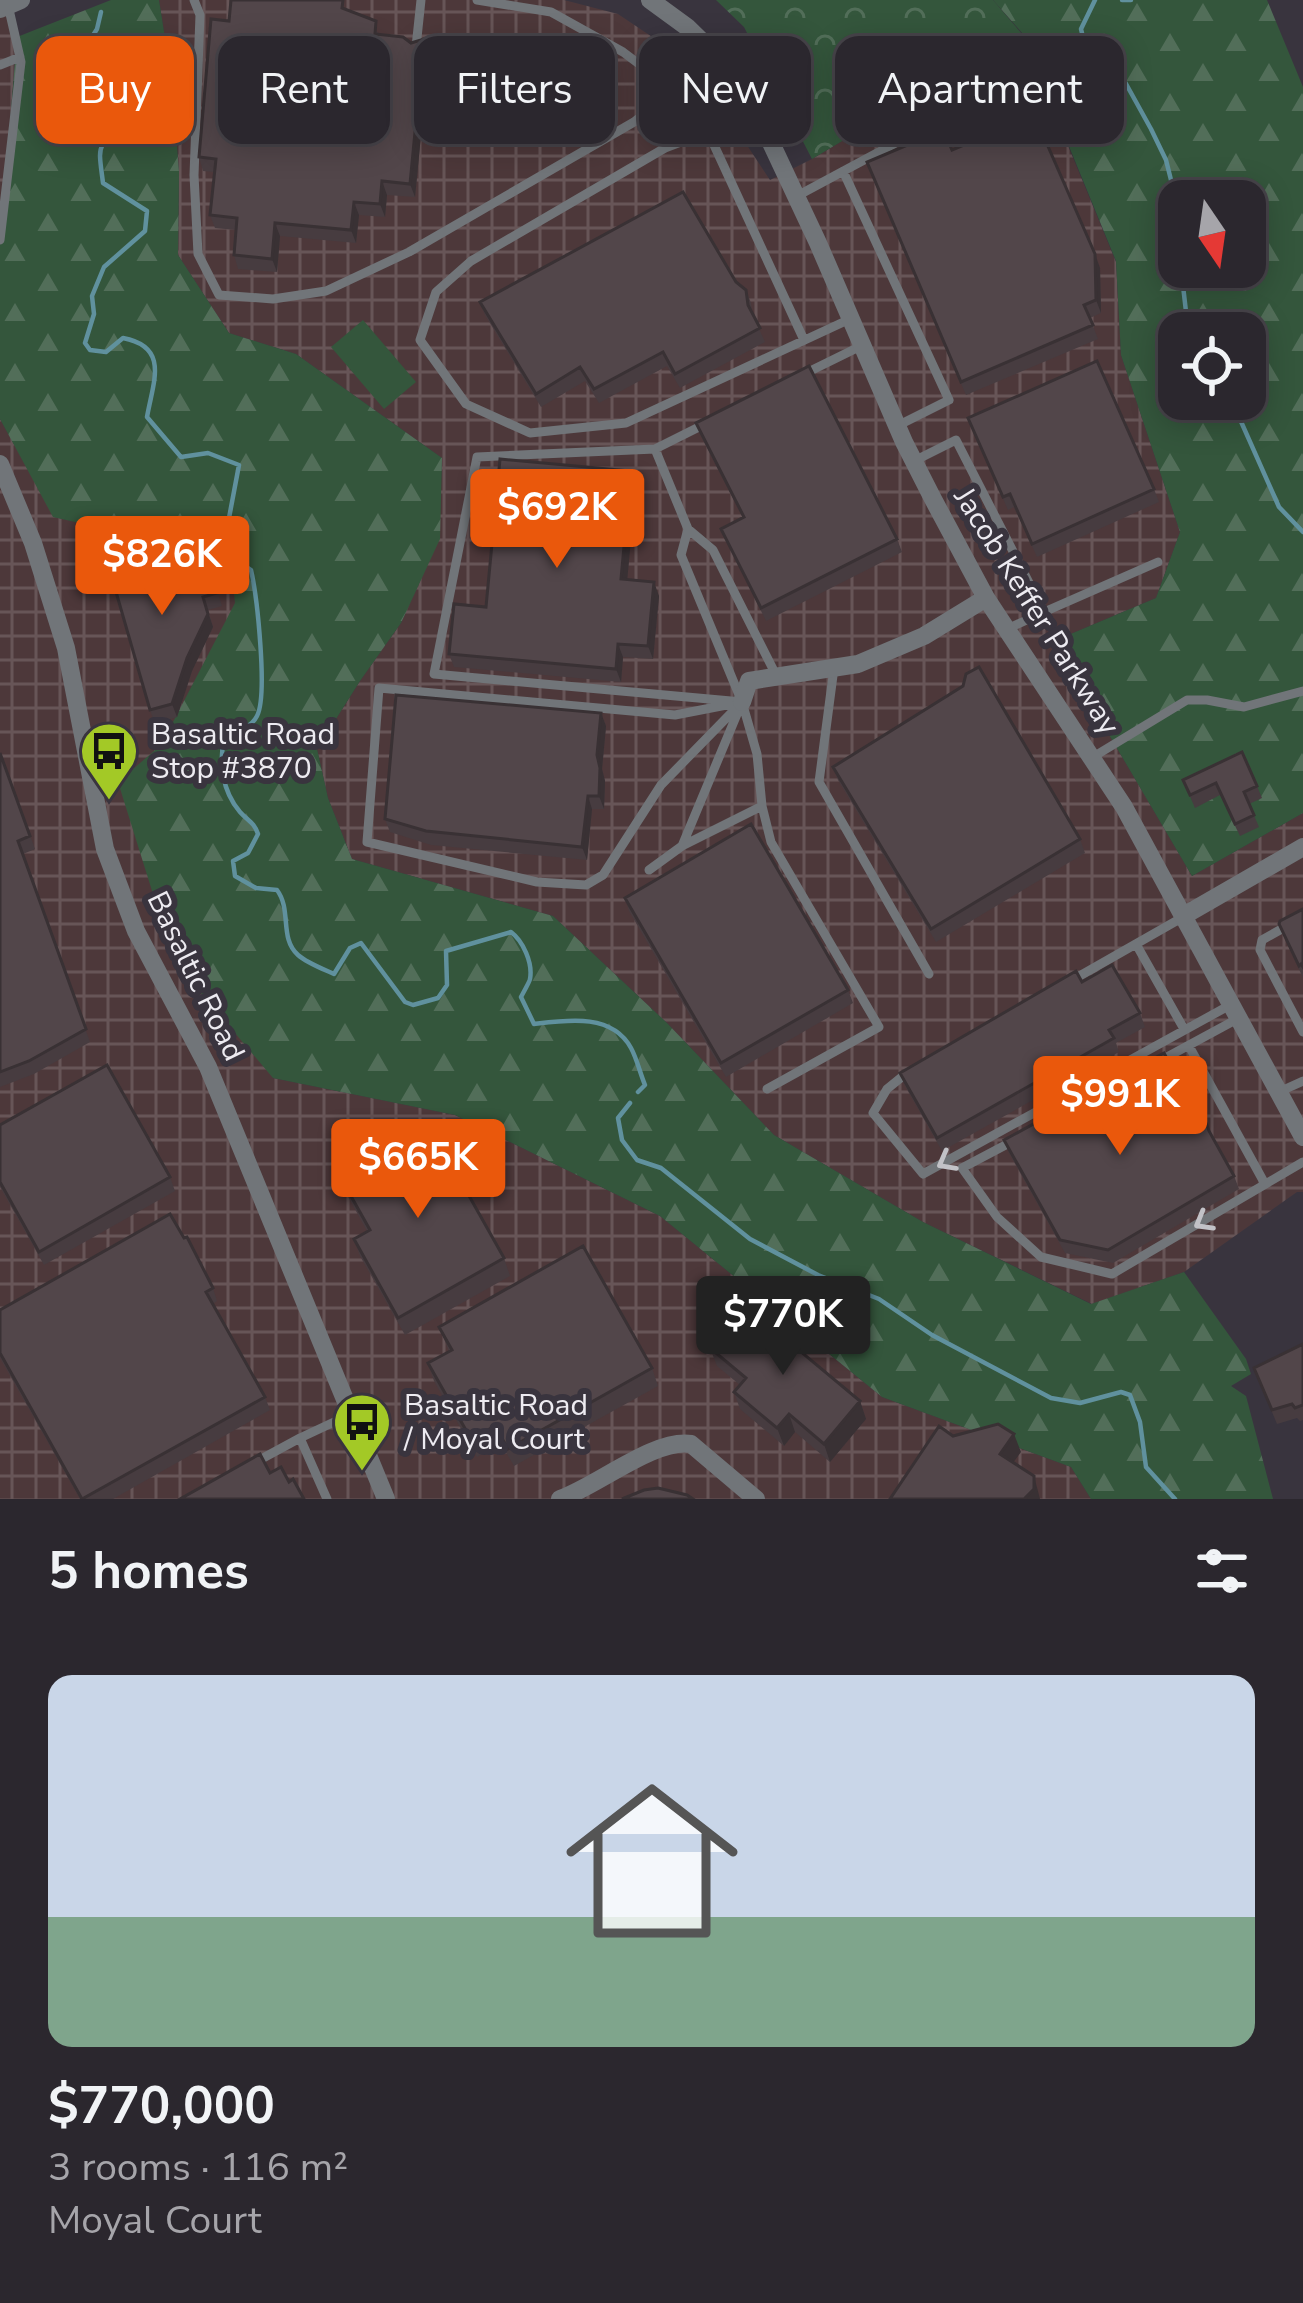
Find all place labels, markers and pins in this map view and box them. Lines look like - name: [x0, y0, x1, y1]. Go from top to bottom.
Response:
- pin: $692K: [473, 469, 641, 571]
- pin: $826K: [78, 516, 246, 618]
- place label: Basaltic Road Stop #3870: [151, 714, 335, 789]
- bus stop icon: Basaltic Road Stop #3870: [78, 720, 140, 802]
- pin: $991K: [1036, 1056, 1204, 1158]
- pin: $665K: [334, 1119, 502, 1221]
- pin: $770K: [699, 1276, 867, 1378]
- place label: Basaltic Road / Moyal Court: [403, 1385, 588, 1460]
- bus stop icon: Basaltic Road / Moyal Court: [331, 1391, 393, 1473]

